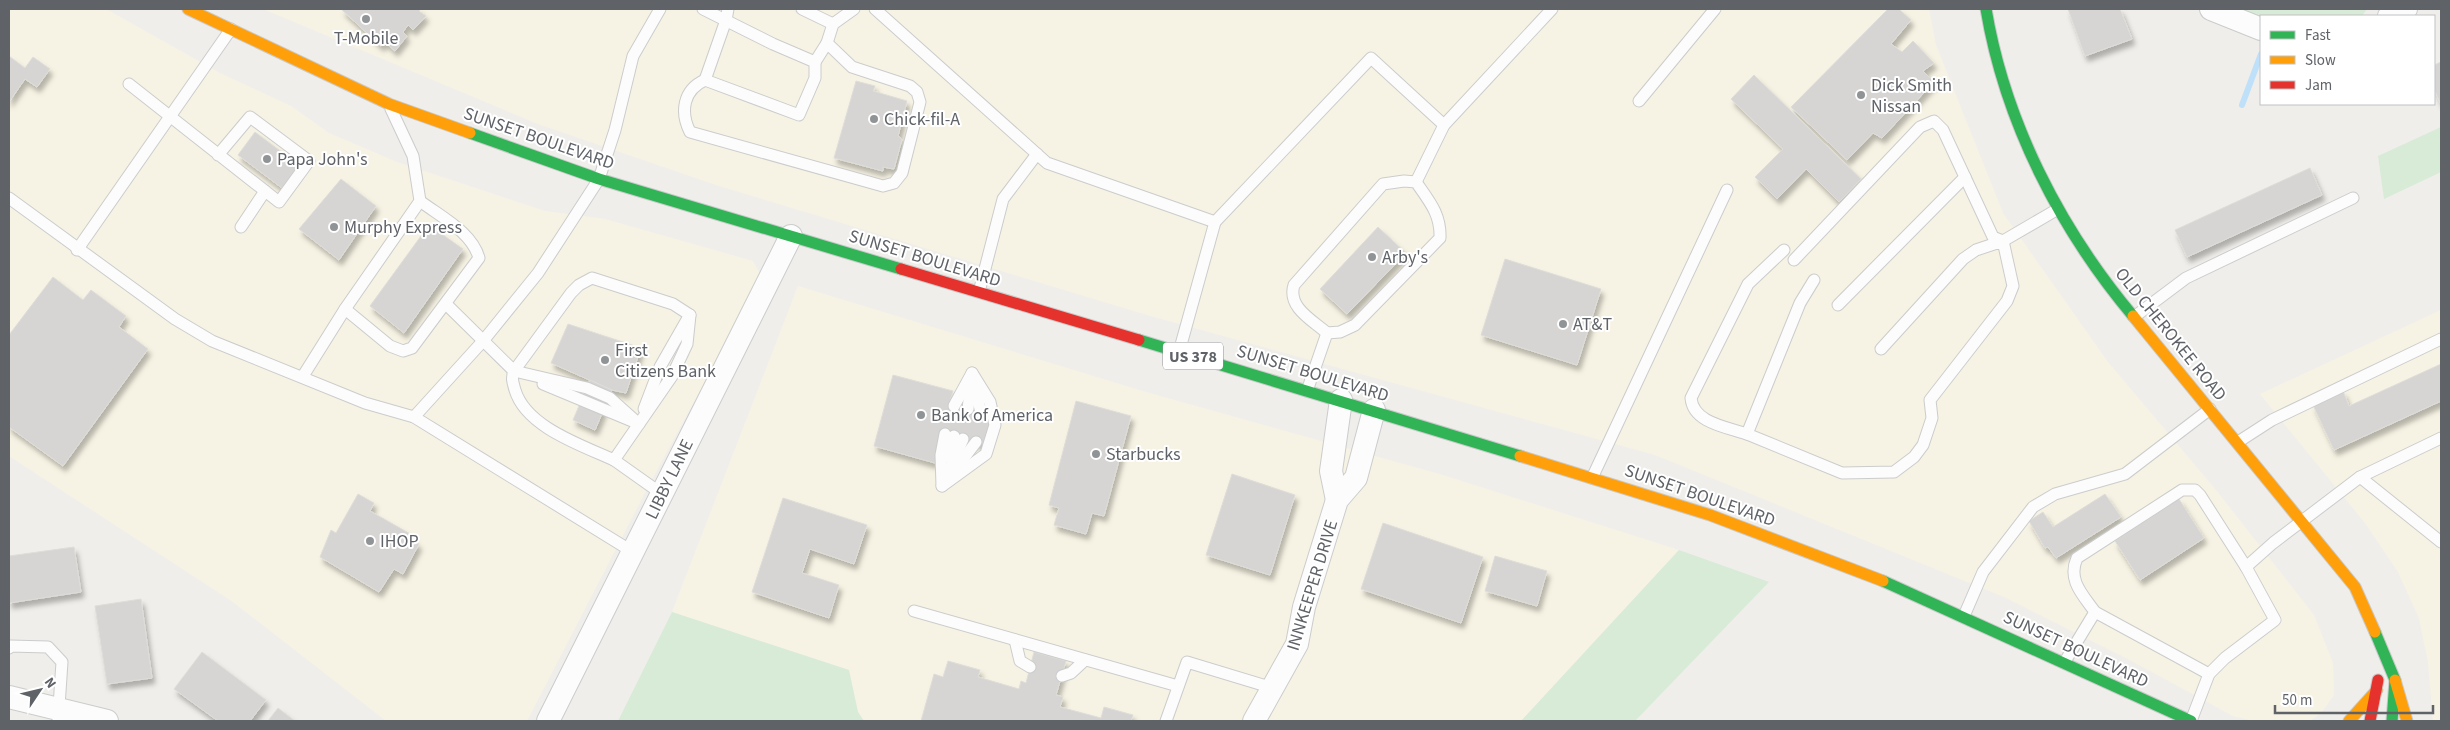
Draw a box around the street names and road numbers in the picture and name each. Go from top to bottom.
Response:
street label: SUNSET BOULEVARD [460,101,617,176]
street label: SUNSET BOULEVARD [846,223,1004,293]
street label: OLD CHEROKEE ROAD [2109,262,2232,406]
street label: SUNSET BOULEVARD [1234,338,1392,408]
road number: US 378 [1163,342,1223,370]
street label: LIBBY LANE [639,435,700,523]
street label: SUNSET BOULEVARD [1621,458,1778,533]
street label: INNKEEPER DRIVE [1281,517,1344,654]
street label: SUNSET BOULEVARD [1999,605,2153,694]

